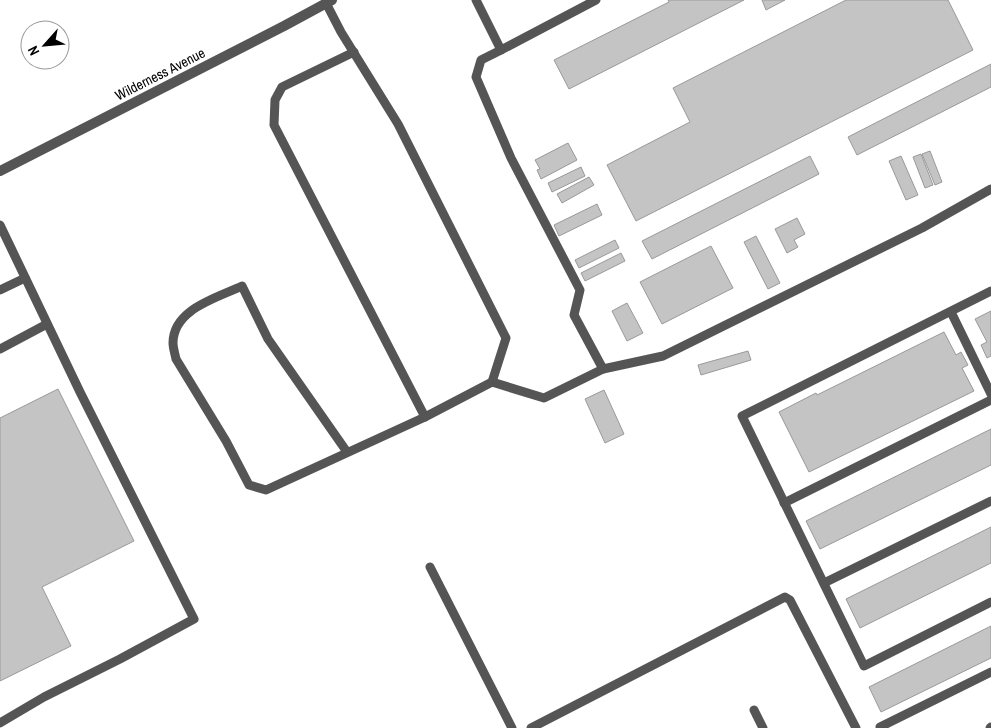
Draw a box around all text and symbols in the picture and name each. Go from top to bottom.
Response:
north arrow [20,20,70,70]
text: N [24,43,43,59]
street label: Wilderness Avenue [112,44,208,104]

